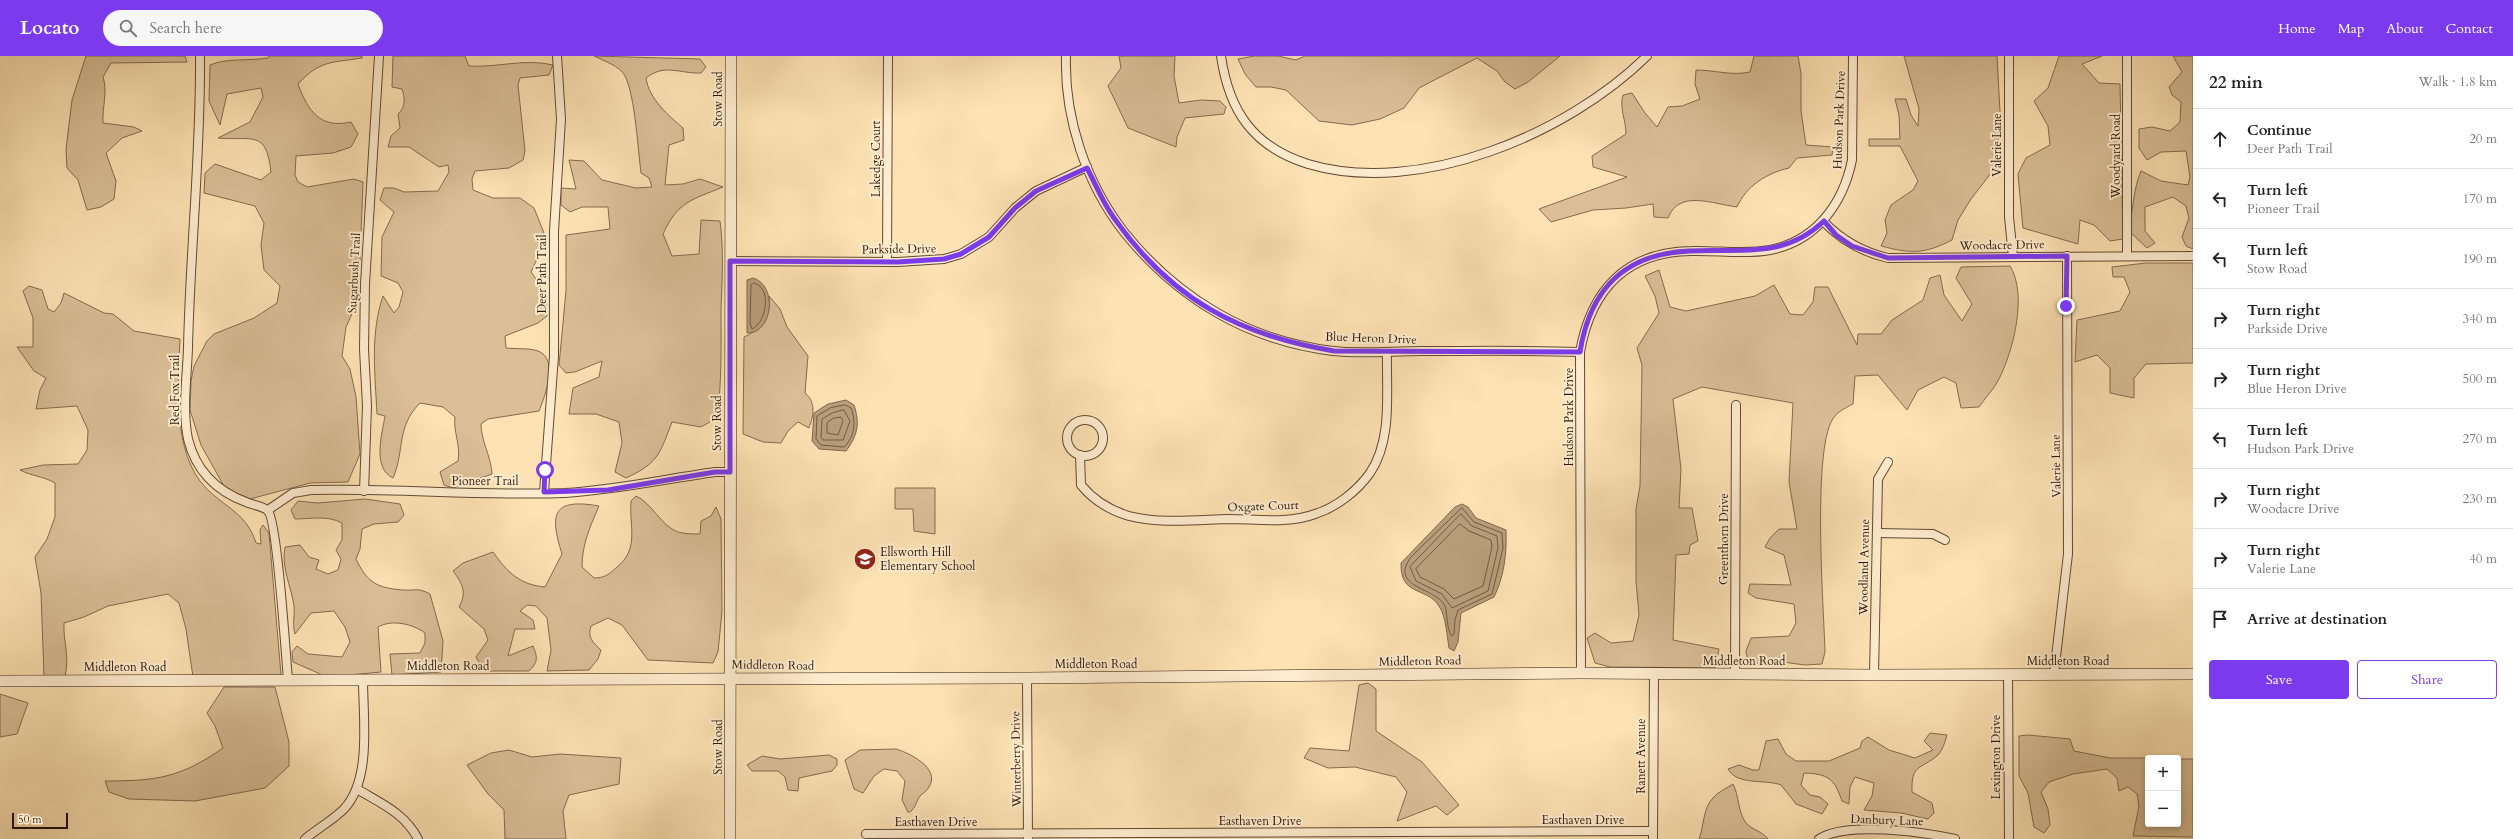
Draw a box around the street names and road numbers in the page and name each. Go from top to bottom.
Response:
street label: Hudson Park Drive [1829,70,1849,170]
street label: Stow Road [710,71,726,127]
street label: Valerie Lane [1989,113,2005,177]
street label: Woodyard Road [2108,113,2124,199]
street label: Lakedge Court [868,121,884,197]
street label: Sugarbush Trail [344,232,364,314]
street label: Deer Path Trail [534,235,550,313]
street label: Woodacre Drive [1958,236,2045,254]
street label: Parkside Drive [862,240,936,258]
street label: Blue Heron Drive [1325,328,1417,348]
street label: Red Fox Trail [167,355,183,425]
street label: Hudson Park Drive [1561,368,1577,466]
street label: Stow Road [709,395,725,451]
street label: Valerie Lane [2047,434,2065,498]
street label: Pioneer Trail [451,473,519,489]
street label: Greenthorn Drive [1716,493,1732,585]
street label: Oxgate Court [1227,497,1299,515]
street label: Woodland Avenue [1855,519,1873,616]
street label: Middleton Road [1379,652,1462,670]
street label: Middleton Road [1703,653,1786,669]
street label: Middleton Road [2027,653,2110,669]
street label: Middleton Road [732,656,815,674]
street label: Middleton Road [1055,656,1138,672]
street label: Middleton Road [407,658,490,674]
street label: Middleton Road [84,659,167,675]
street label: Winterberry Drive [1007,711,1025,808]
street label: Lexington Drive [1988,715,2004,799]
street label: Ranett Avenue [1633,718,1649,794]
street label: Stow Road [710,719,726,775]
street label: Danbury Lane [1850,811,1924,829]
street label: Easthaven Drive [1542,812,1624,828]
street label: Easthaven Drive [1219,813,1301,829]
street label: Easthaven Drive [895,814,977,830]

